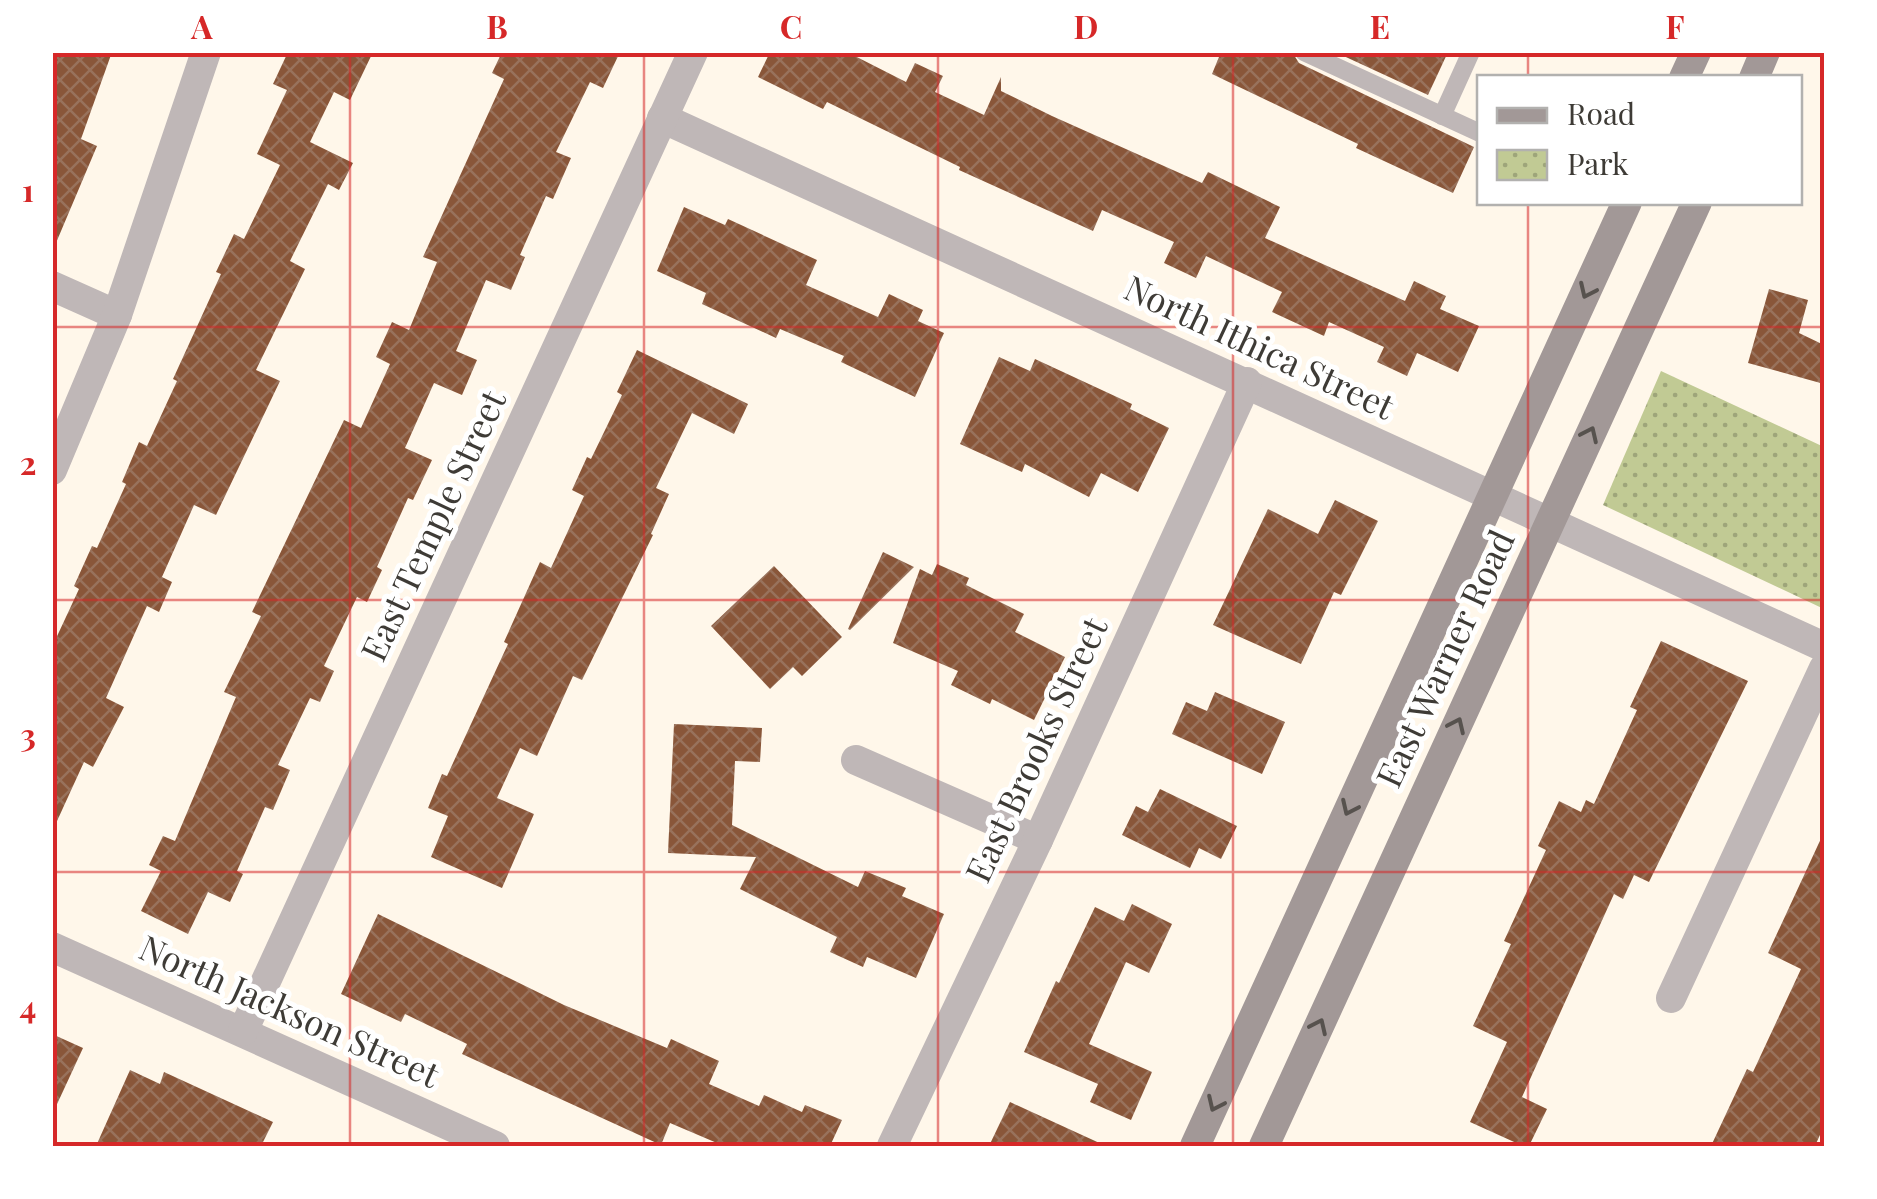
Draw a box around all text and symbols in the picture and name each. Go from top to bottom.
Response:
text: A [190,4,213,47]
text: B [486,4,508,47]
text: C [780,4,802,47]
text: D [1074,4,1098,47]
text: E [1370,4,1390,47]
text: F [1666,4,1685,47]
legend [1477,75,1802,205]
text: Road [1567,93,1635,133]
text: Park [1567,143,1629,183]
text: 1 [22,167,34,210]
street label: North Ithica Street [1118,263,1403,429]
one-way arrow [1579,281,1599,299]
street label: East Temple Street [348,381,515,668]
one-way arrow [1577,426,1597,444]
text: 2 [20,440,36,483]
street label: East Warner Road [1364,522,1524,794]
street label: East Brooks Street [953,608,1117,889]
text: 3 [20,712,36,755]
one-way arrow [1445,717,1465,735]
one-way arrow [1342,798,1362,816]
street label: North Jackson Street [133,923,448,1097]
text: 4 [20,984,36,1027]
one-way arrow [1307,1018,1327,1036]
one-way arrow [1207,1094,1227,1112]

